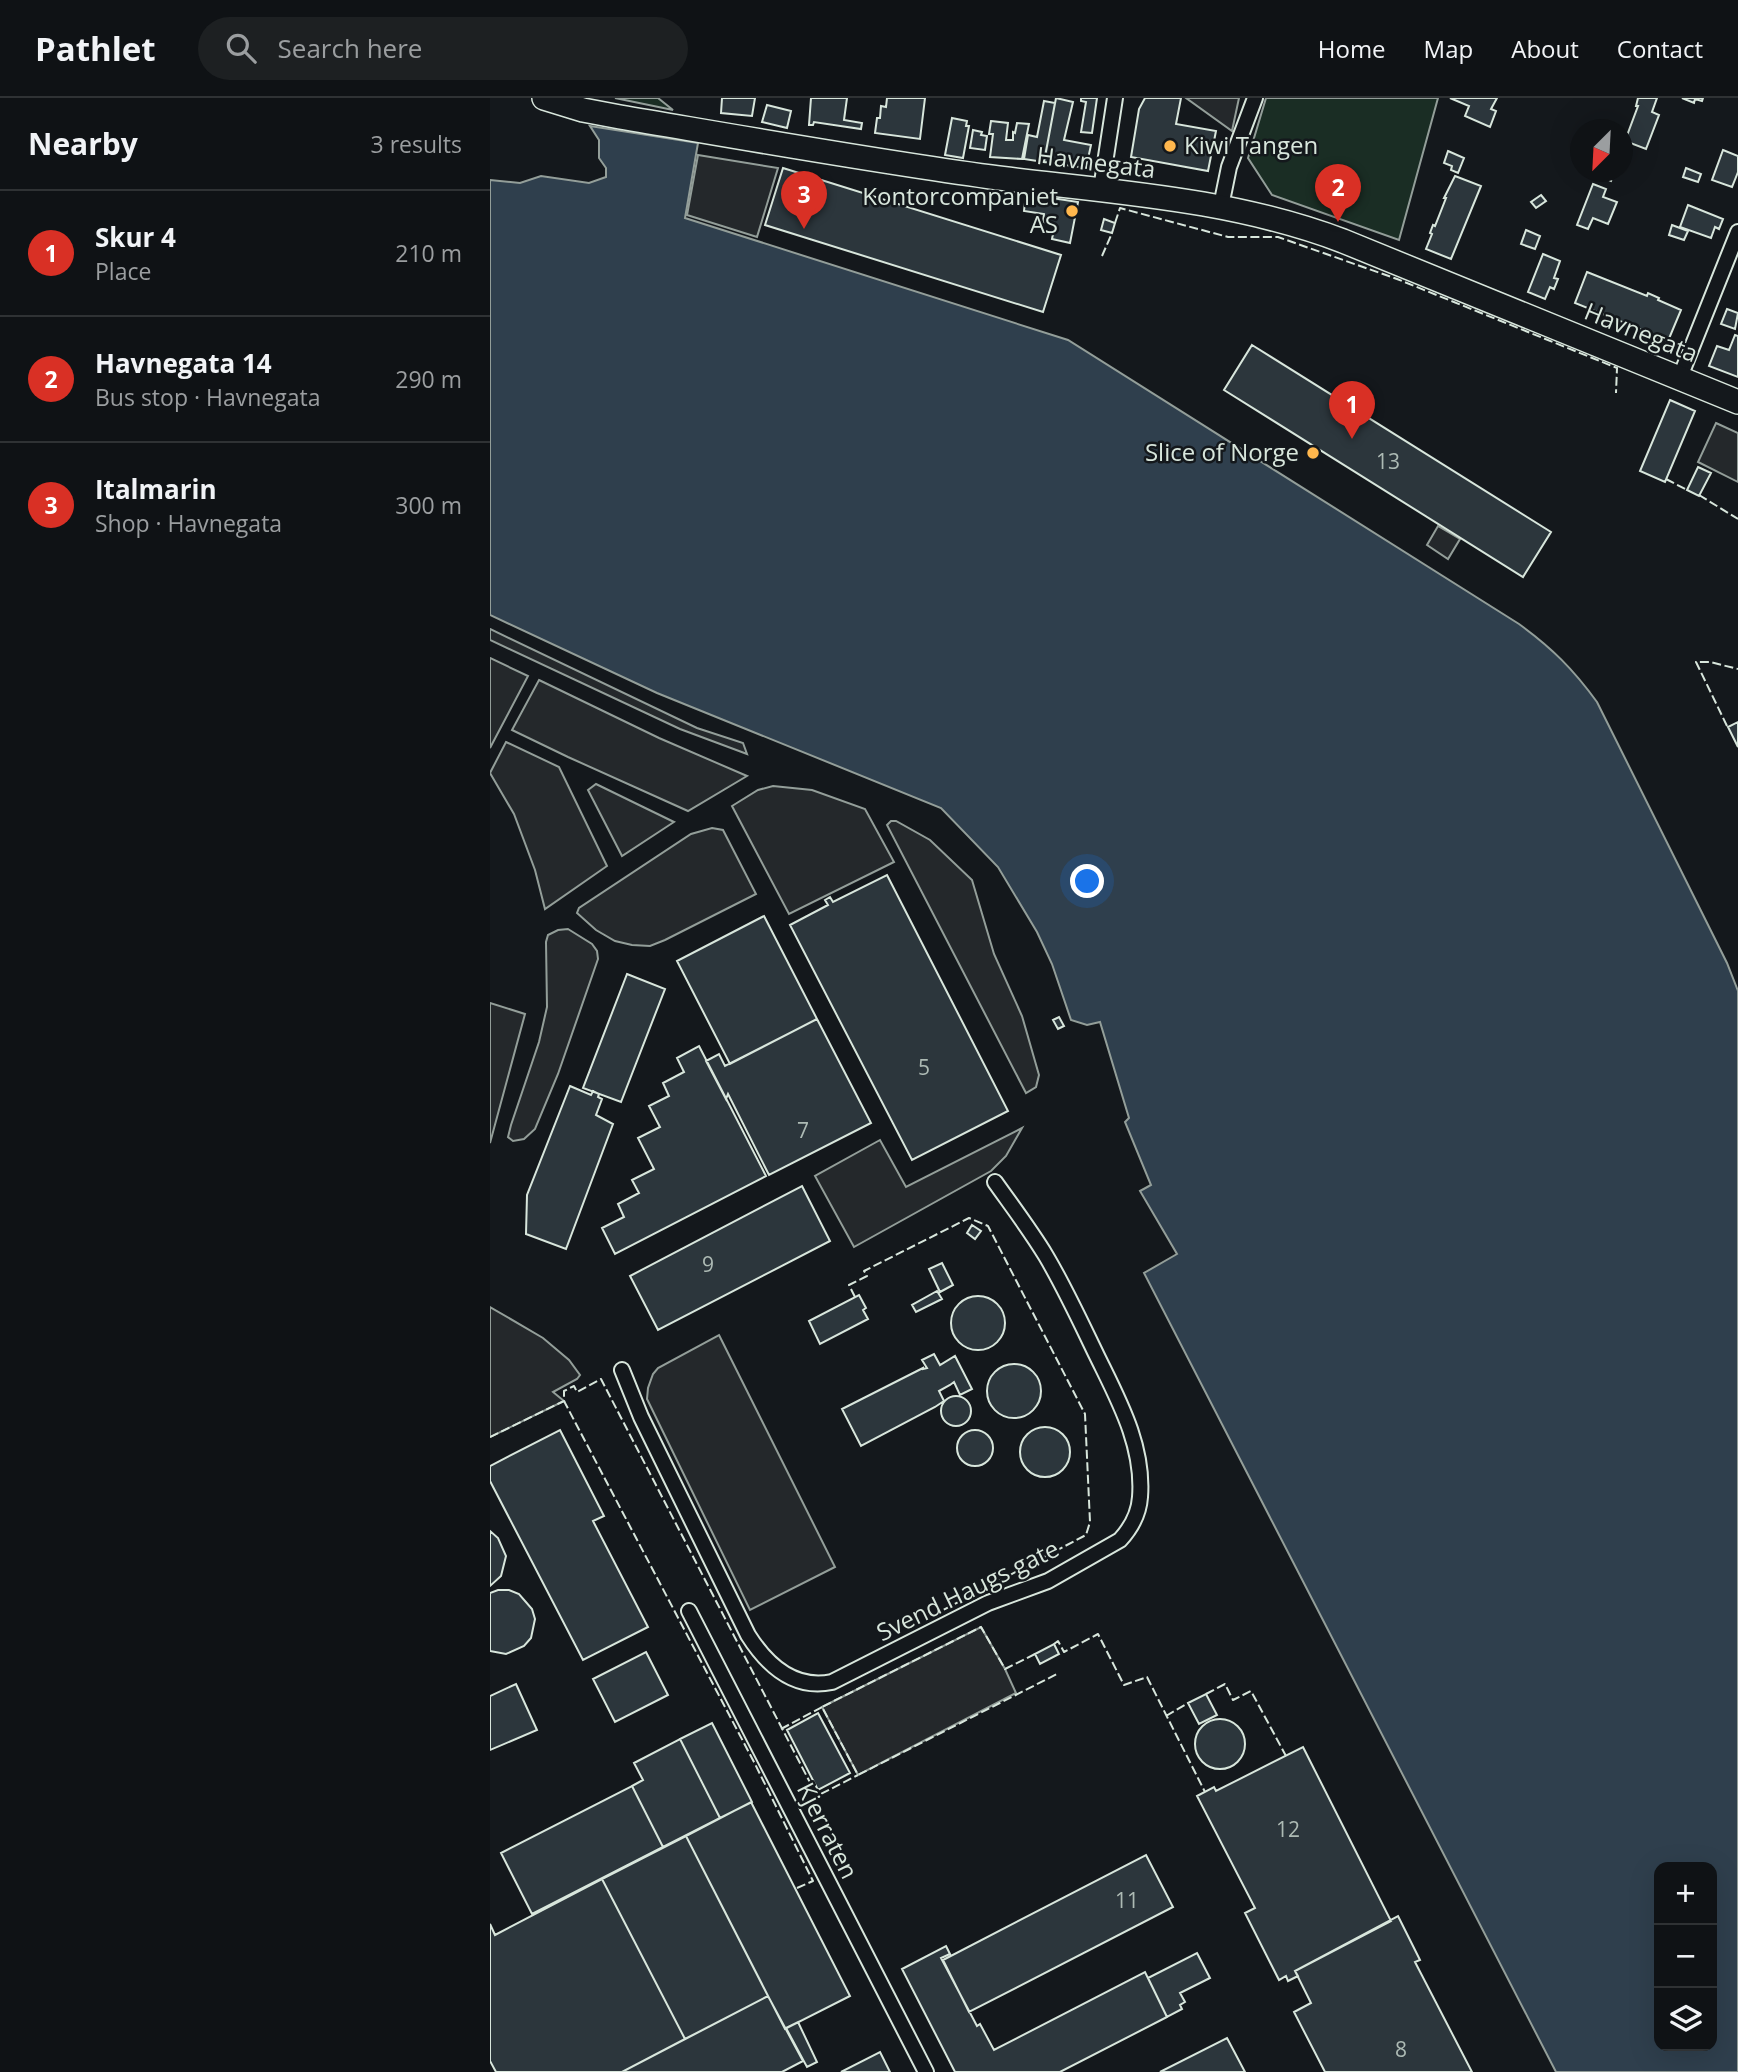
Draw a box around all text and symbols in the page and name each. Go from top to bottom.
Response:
search box [198,17,688,80]
text: Pathlet [35,26,156,71]
icon: search [222,29,260,67]
text: Search here [278,30,422,66]
text: Home [1318,32,1386,65]
text: Map [1424,32,1473,65]
text: About [1511,32,1579,65]
text: Contact [1617,32,1703,65]
north arrow [1570,119,1633,182]
text: Nearby [28,123,138,164]
text: 3 results [371,128,462,160]
place label: Kiwi Tangen [1184,128,1318,161]
street label: Havnegata [1035,138,1157,185]
marker: Kiwi Tangen [1162,138,1178,154]
pin: 2 [1315,164,1361,222]
pin: 3 [781,171,827,229]
place label: Kontorcompaniet AS [862,179,1058,240]
marker: Kontorcompaniet AS [1064,203,1080,219]
text: Skur 4 [95,219,176,255]
text: 1 [44,237,58,269]
text: 210 m [395,237,462,269]
text: Place [95,255,151,287]
street label: Havnegata [1580,294,1703,369]
text: Havnegata 14 [95,345,272,381]
text: 2 [44,363,58,395]
text: 290 m [395,363,462,395]
text: Bus stop · Havnegata [95,381,320,413]
pin: 1 [1329,381,1375,439]
place label: Slice of Norge [1145,435,1299,468]
marker: Slice of Norge [1305,445,1321,461]
house number: 13 [1376,447,1400,475]
text: Italmarin [95,471,217,507]
text: 3 [44,489,58,521]
text: 300 m [395,489,462,521]
text: Shop · Havnegata [95,507,282,539]
your location [1070,864,1104,898]
house number: 5 [918,1053,930,1081]
house number: 7 [797,1116,809,1144]
house number: 9 [702,1250,714,1278]
street label: Svend Haugs gate [871,1531,1064,1648]
street label: Kjerraten [790,1777,867,1884]
house number: 12 [1276,1815,1300,1843]
map controls [1654,1862,1717,2051]
button: + [1654,1862,1717,1925]
house number: 11 [1115,1886,1139,1914]
button: − [1654,1925,1717,1988]
button: layers [1654,1988,1717,2051]
house number: 8 [1395,2035,1407,2063]

